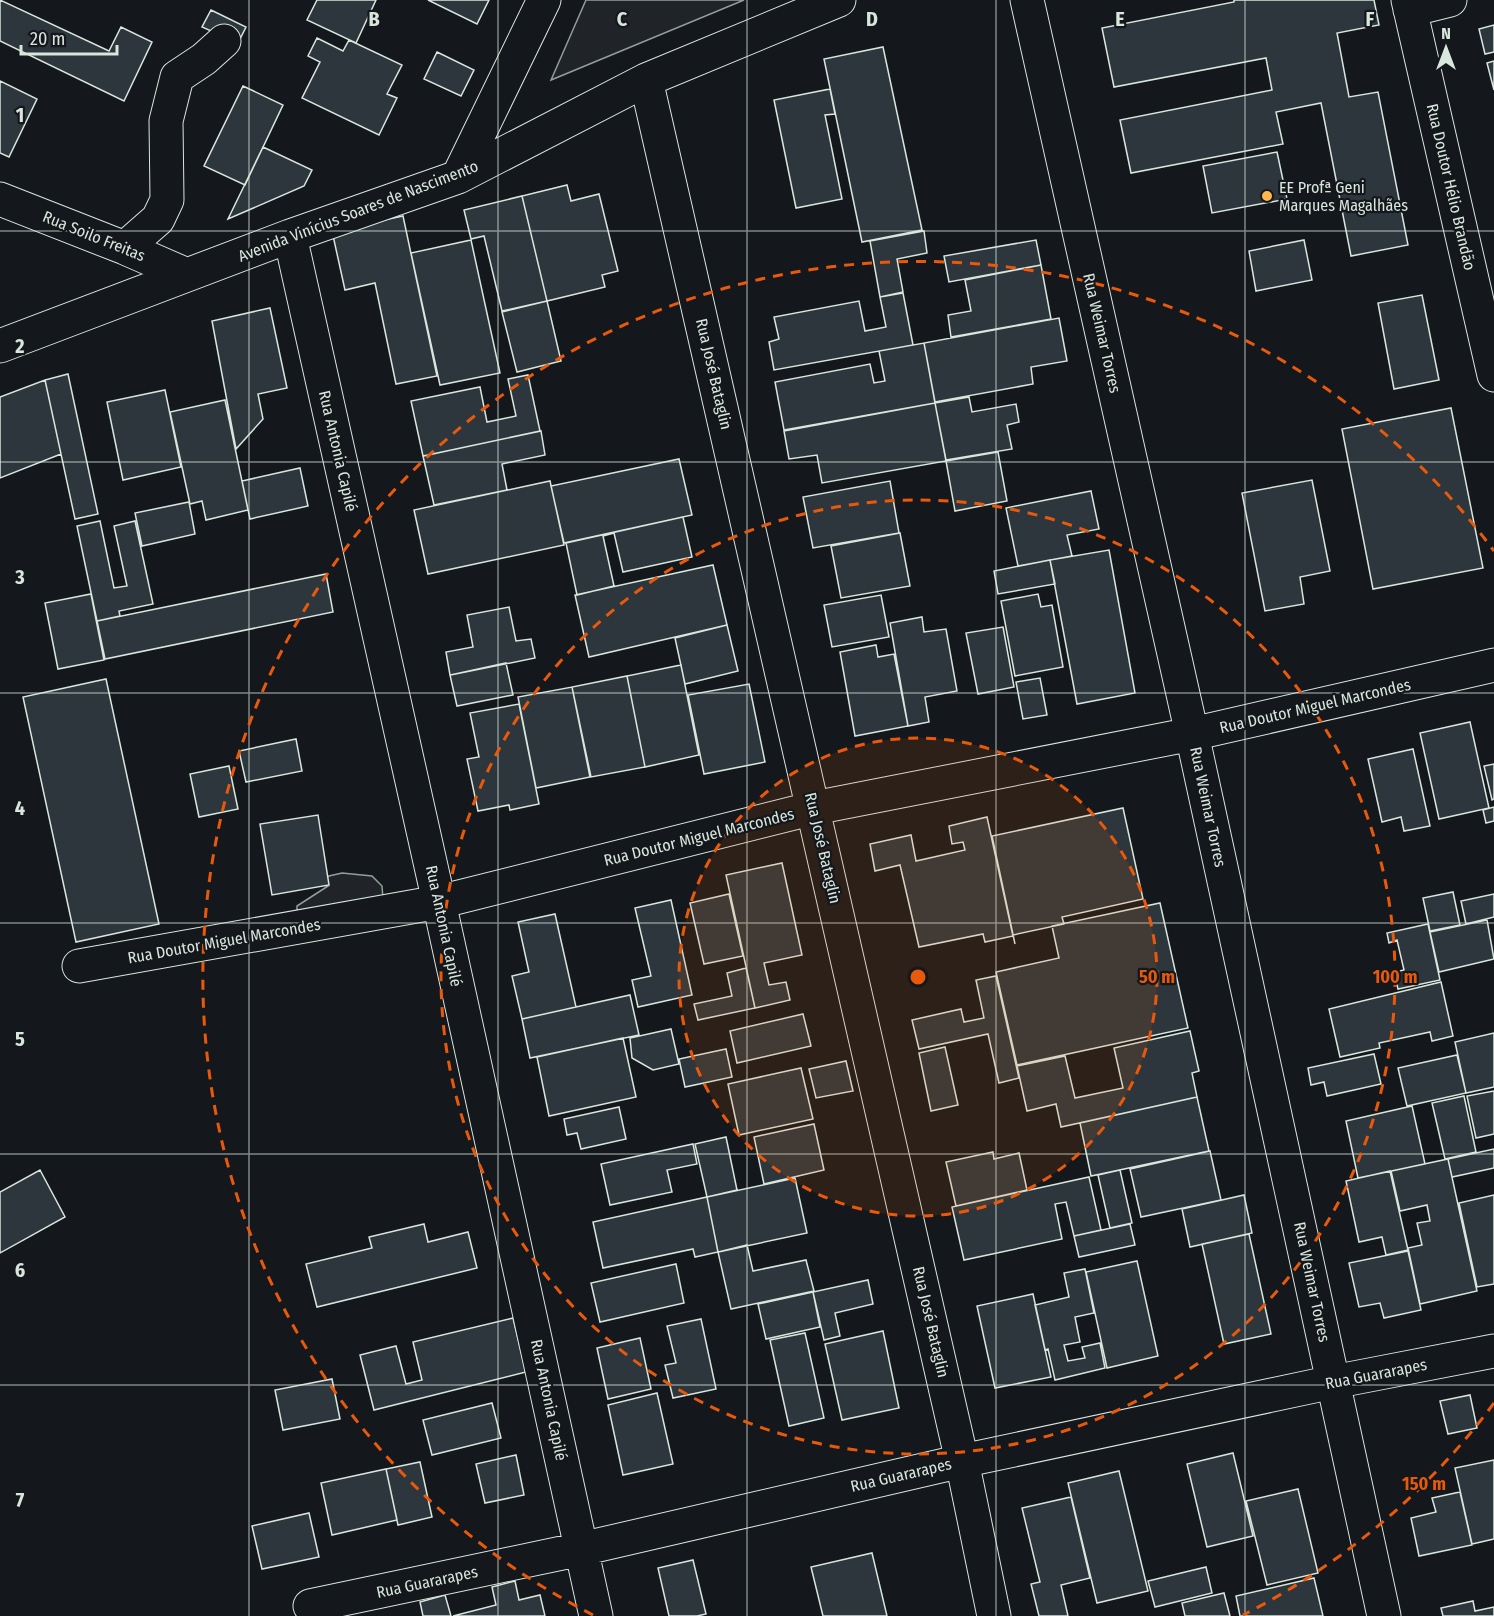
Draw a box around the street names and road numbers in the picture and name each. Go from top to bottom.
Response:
street label: Rua Doutor Hélio Brandão [1423,102,1479,272]
street label: Avenida Vinícius Soares de Nascimento [235,156,481,266]
street label: Rua Soilo Freitas [40,207,148,265]
street label: Rua Weimar Torres [1079,271,1125,395]
street label: Rua José Bataglin [692,317,736,431]
street label: Rua Antonia Capilé [315,389,361,513]
street label: Rua Doutor Miguel Marcondes [1218,675,1413,737]
street label: Rua Weimar Torres [1186,745,1230,869]
street label: Rua José Bataglin [801,791,845,905]
street label: Rua Doutor Miguel Marcondes [602,804,796,870]
street label: Rua Antonia Capilé [422,864,466,988]
street label: Rua Doutor Miguel Marcondes [126,915,322,967]
street label: Rua Weimar Torres [1290,1220,1334,1344]
street label: Rua José Bataglin [909,1265,953,1379]
street label: Rua Antonia Capilé [527,1338,571,1462]
street label: Rua Guararapes [1324,1355,1429,1393]
street label: Rua Guararapes [849,1454,954,1496]
street label: Rua Guararapes [375,1562,480,1602]

